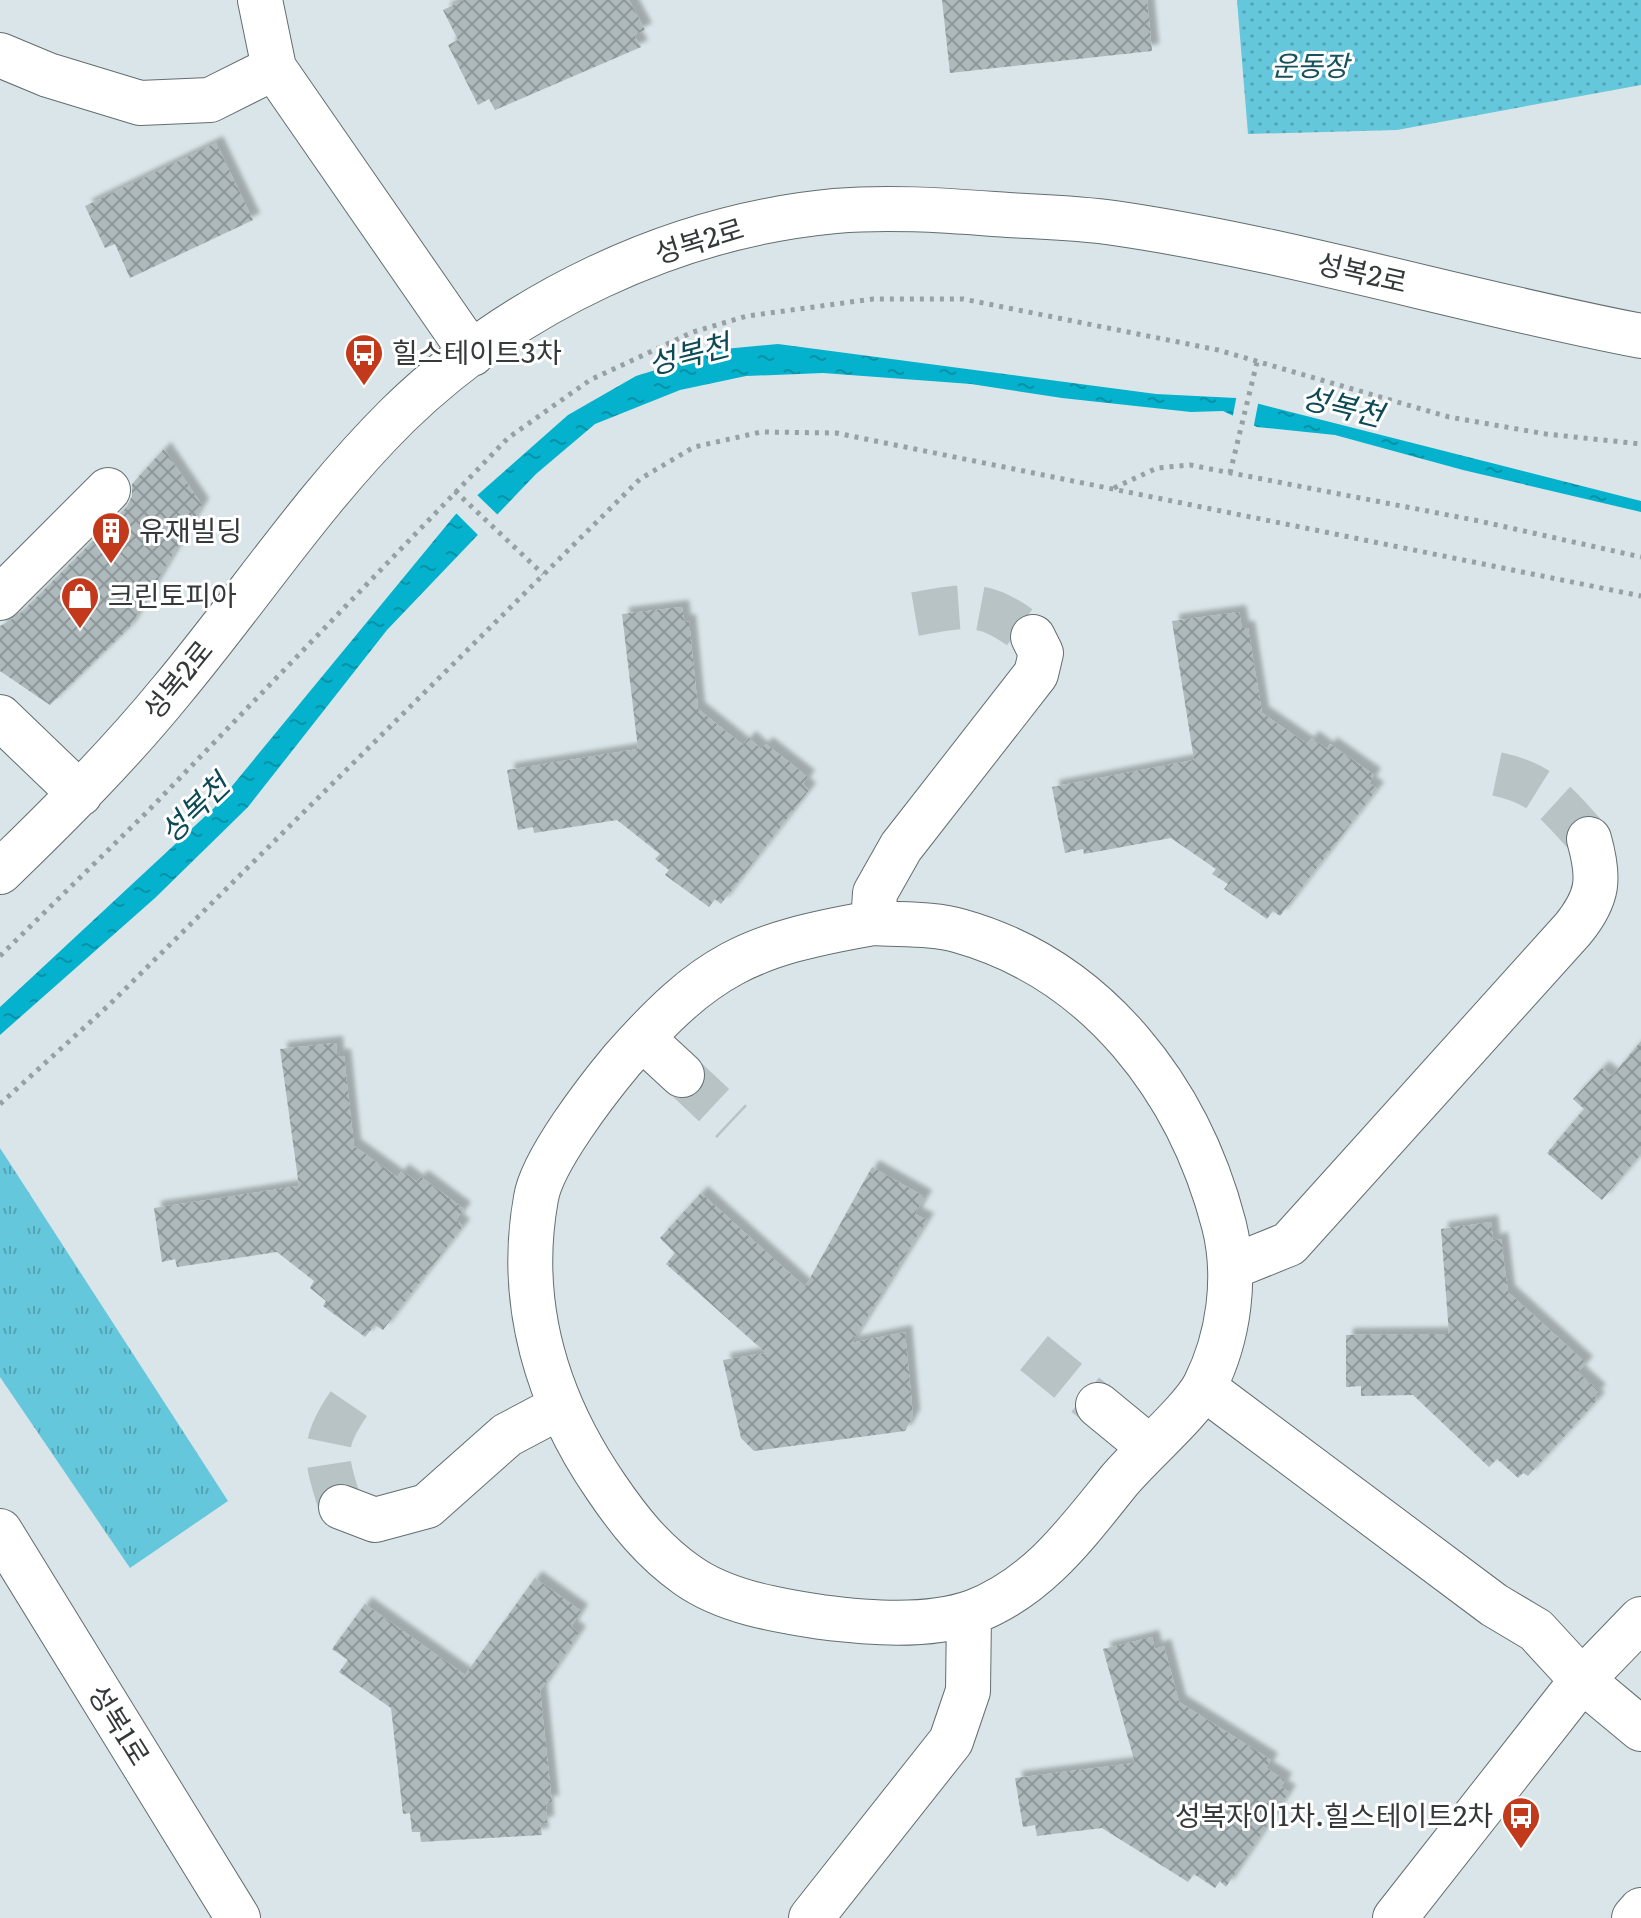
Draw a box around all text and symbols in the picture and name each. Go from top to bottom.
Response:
park label: 운동장 [1271,43,1352,85]
street label: 성복2로 [649,206,748,273]
street label: 성복2로 [1313,240,1412,302]
water label: 성복천 [643,320,737,383]
place label: 힐스테이트3차 [392,330,562,372]
bus stop icon: 힐스테이트3차 [343,332,385,387]
water label: 성복천 [1297,373,1392,436]
place label: 유재빌딩 [139,508,242,550]
building icon: 유재빌딩 [90,510,132,565]
place label: 크린토피아 [108,573,237,615]
shop icon: 크린토피아 [59,575,101,630]
street label: 성복2로 [131,630,222,728]
water label: 성복천 [148,760,240,851]
street label: 성복1로 [79,1675,162,1773]
place label: 성복자이1차.힐스테이트2차 [1175,1793,1493,1835]
bus stop icon: 성복자이1차.힐스테이트2차 [1500,1795,1542,1850]

